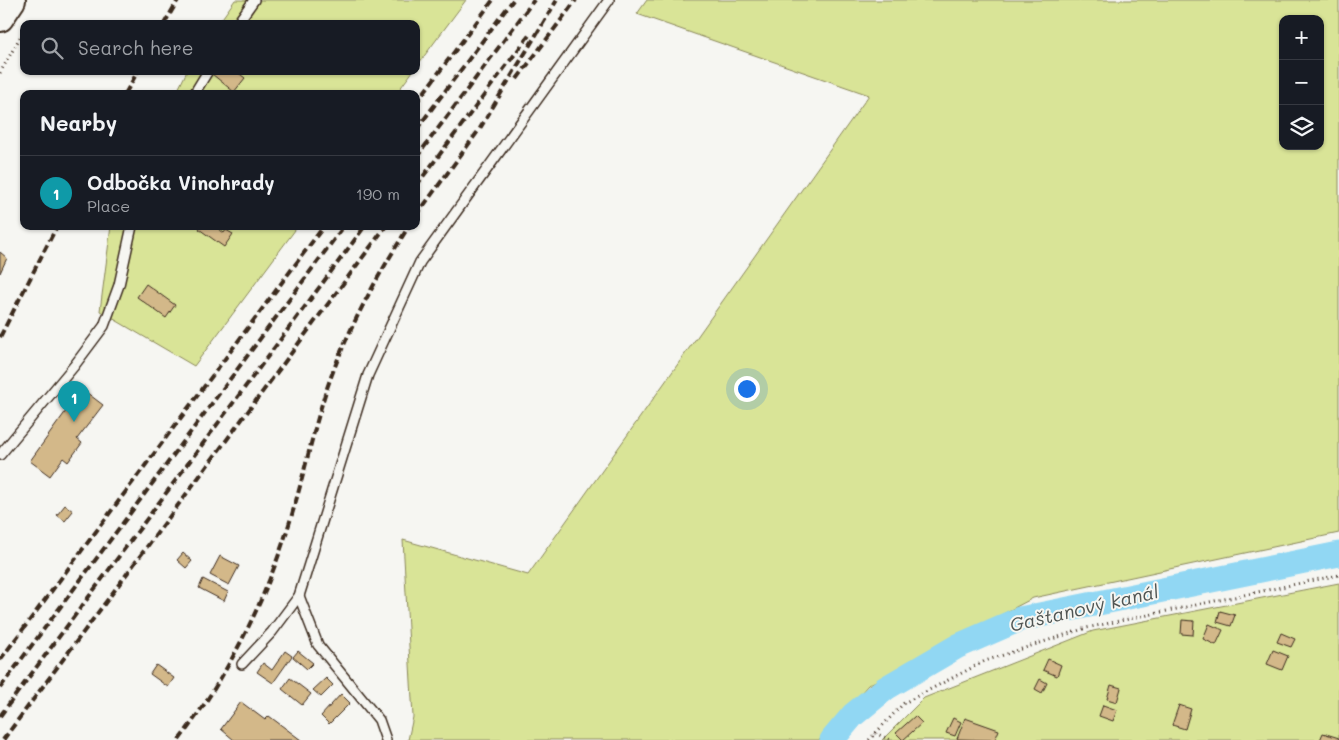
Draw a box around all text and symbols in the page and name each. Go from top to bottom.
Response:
map controls [1279,15,1324,150]
button: + [1279,15,1324,60]
search box [20,20,420,75]
icon: search [38,34,66,62]
text: Search here [78,35,194,60]
button: − [1279,60,1324,105]
button: layers [1279,105,1324,150]
text: Nearby [40,109,117,136]
text: Odbočka Vinohrady [87,170,275,195]
text: 1 [52,183,60,204]
text: 190 m [356,183,400,204]
text: Place [87,195,130,216]
your location [734,376,760,402]
pin: 1 [58,381,90,422]
water label: Gaštanový kanál [1007,578,1161,637]

